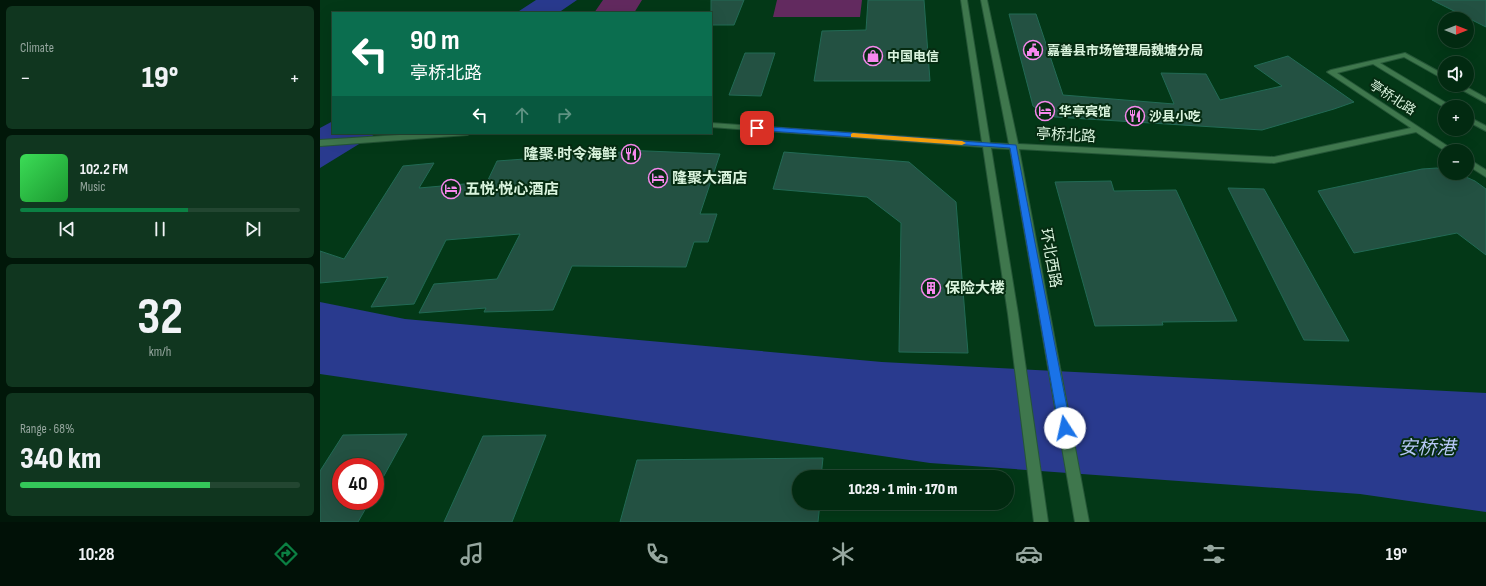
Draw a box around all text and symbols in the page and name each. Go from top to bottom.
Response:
north arrow [1438,12,1474,48]
map controls [1438,12,1474,180]
text: 90 m [410,24,460,57]
icon: left [344,28,396,80]
public building icon: 嘉善县市场管理局魏塘分局 [1022,39,1044,61]
text: Climate [20,40,54,56]
place label: 嘉善县市场管理局魏塘分局 [1047,43,1203,59]
shop icon: 中国电信 [862,45,884,67]
place label: 中国电信 [887,49,939,65]
button: sound [1438,56,1474,92]
text: 19° [142,60,178,96]
text: 亭桥北路 [410,63,482,84]
text: − [20,65,31,92]
text: + [289,65,300,92]
street label: 亭桥北路 [1366,77,1419,119]
hotel icon: 华亭宾馆 [1034,100,1056,122]
button: + [1438,100,1474,136]
icon: left [469,104,491,126]
icon: ahead [511,104,533,126]
icon: right [553,104,575,126]
place label: 华亭宾馆 [1059,104,1111,120]
restaurant icon: 沙县小吃 [1124,105,1146,127]
place label: 沙县小吃 [1149,109,1201,125]
pin [740,111,774,145]
icon: arrive [746,117,768,139]
street label: 亭桥北路 [1036,124,1096,147]
restaurant icon: 隆聚·时令海鲜 [620,143,642,165]
button: − [1438,144,1474,180]
place label: 隆聚·时令海鲜 [523,145,617,164]
text: 102.2 FM [80,160,128,179]
hotel icon: 隆聚大酒店 [647,167,669,189]
place label: 隆聚大酒店 [672,169,747,188]
hotel icon: 五悦·悦心酒店 [440,178,462,200]
text: Music [80,179,105,195]
place label: 五悦·悦心酒店 [465,180,559,199]
icon: previous [56,218,78,240]
icon: pause [149,218,171,240]
icon: next [242,218,264,240]
street label: 环北西路 [1036,227,1065,289]
building icon: 保险大楼 [920,277,942,299]
place label: 保险大楼 [945,279,1005,298]
text: 32 [137,286,183,349]
text: km/h [149,344,171,360]
position arrow [1044,407,1086,449]
text: Range · 68% [20,421,74,437]
water label: 安桥港 [1398,437,1458,460]
text: 340 km [20,441,101,477]
speed limit sign: 40 [332,458,384,510]
text: 10:29 · 1 min · 170 m [849,480,957,499]
icon: directions [272,540,300,568]
icon: music [458,540,486,568]
icon: phone [643,540,671,568]
icon: climate [829,540,857,568]
icon: car [1015,540,1043,568]
icon: filters [1200,540,1228,568]
text: 10:28 [79,544,115,565]
text: 19° [1386,544,1407,565]

